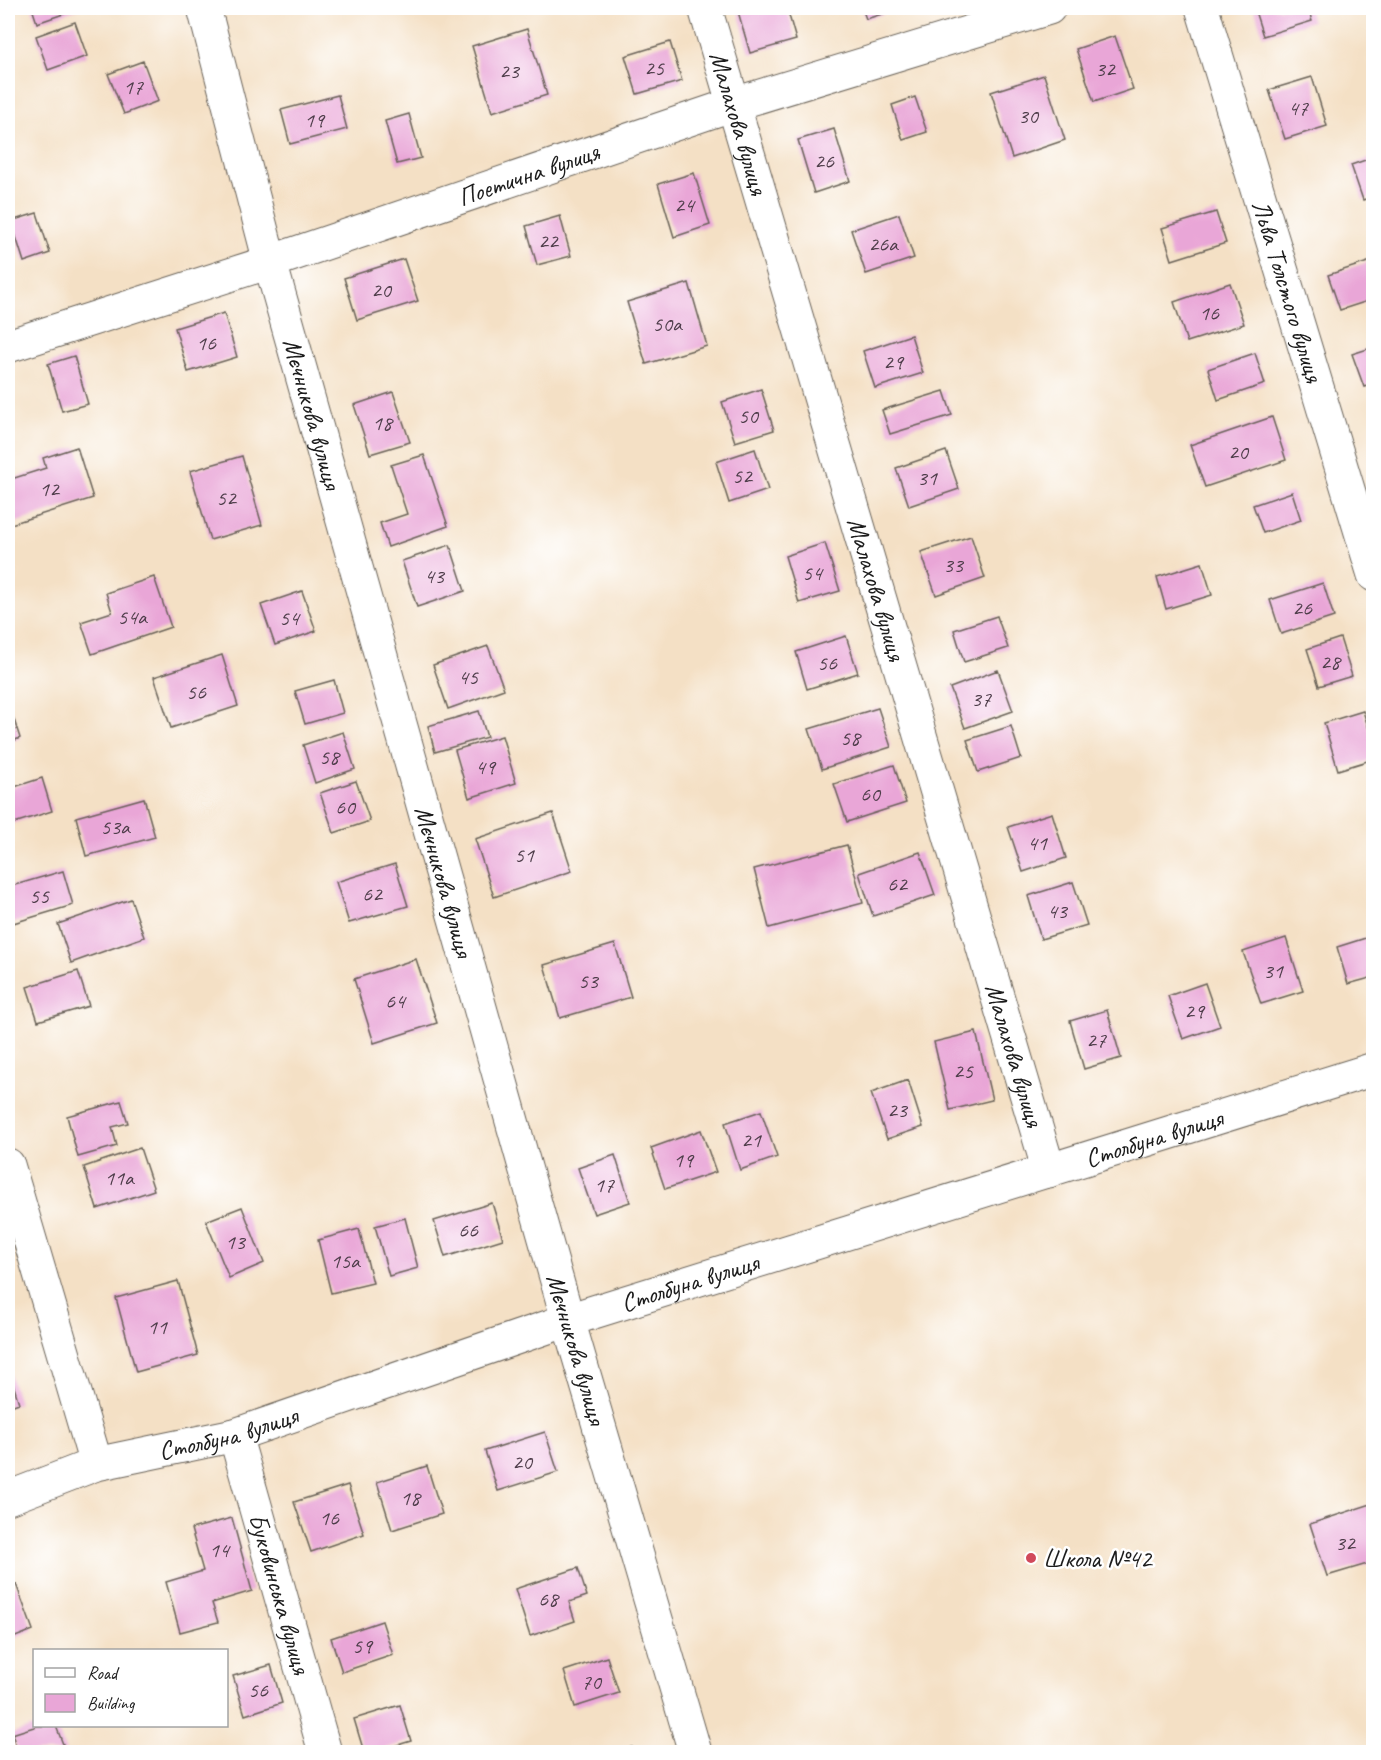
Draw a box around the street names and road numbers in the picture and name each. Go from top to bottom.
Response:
street label: Малахова вулиця [702,47,776,200]
street label: Поетична вулиця [453,134,605,213]
street label: Льва Толстого вулиця [1245,196,1332,388]
street label: Мєчникова вулиця [276,334,350,495]
street label: Малахова вулиця [840,514,914,666]
street label: Мєчникова вулиця [408,802,482,963]
street label: Малахова вулиця [978,980,1052,1132]
street label: Столбуна вулиця [1081,1100,1229,1175]
street label: Столбуна вулиця [617,1245,765,1319]
street label: Мєчникова вулиця [539,1270,615,1430]
street label: Столбуна вулиця [156,1398,304,1467]
street label: Буковинська вулиця [242,1510,319,1679]

